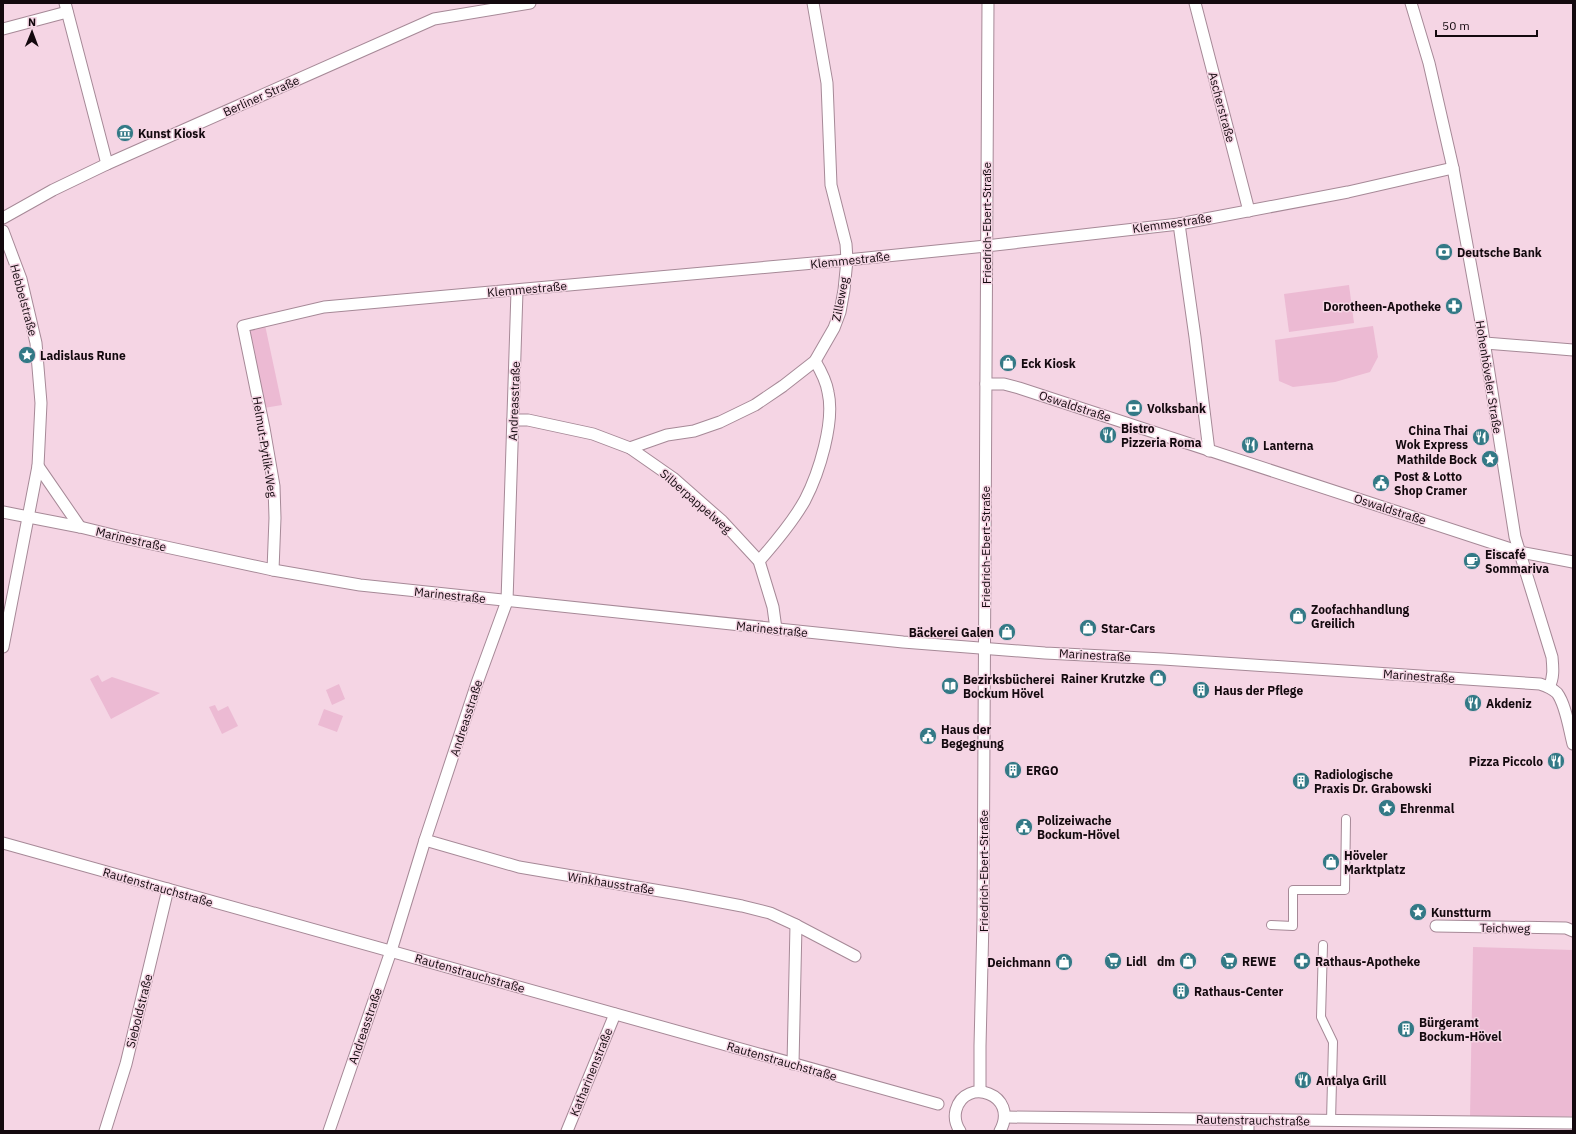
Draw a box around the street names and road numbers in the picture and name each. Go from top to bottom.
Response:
street label: Ascherstraße [1205,70,1239,144]
street label: Berliner Straße [221,72,302,120]
street label: Friedrich-Ebert-Straße [979,161,994,284]
street label: Klemmestraße [1131,210,1213,236]
street label: Klemmestraße [809,248,891,272]
street label: Hebbelstraße [7,262,41,338]
street label: Zilleweg [828,275,852,323]
street label: Klemmestraße [486,278,568,300]
street label: Hohenhöveler Straße [1473,319,1505,435]
street label: Andreasstraße [505,361,523,441]
street label: Oswaldstraße [1037,387,1113,425]
street label: Helmut-Pytlik-Weg [250,395,280,499]
street label: Silberpappelweg [657,466,736,537]
street label: Friedrich-Ebert-Straße [978,485,993,608]
street label: Oswaldstraße [1352,490,1428,528]
street label: Marinestraße [94,524,168,554]
street label: Marinestraße [413,584,487,606]
street label: Marinestraße [735,618,809,640]
street label: Marinestraße [1059,646,1132,664]
street label: Marinestraße [1383,666,1456,686]
street label: Andreasstraße [447,677,486,758]
street label: Friedrich-Ebert-Straße [976,809,991,932]
street label: Rautenstrauchstraße [101,864,215,910]
street label: Winkhausstraße [567,869,656,897]
street label: Teichweg [1480,920,1531,936]
street label: Rautenstrauchstraße [413,950,527,996]
street label: Sieboldstraße [123,972,156,1049]
street label: Andreasstraße [345,986,385,1066]
street label: Katharinenstraße [566,1025,616,1118]
street label: Rautenstrauchstraße [725,1038,839,1084]
street label: Rautenstrauchstraße [1196,1112,1310,1128]

